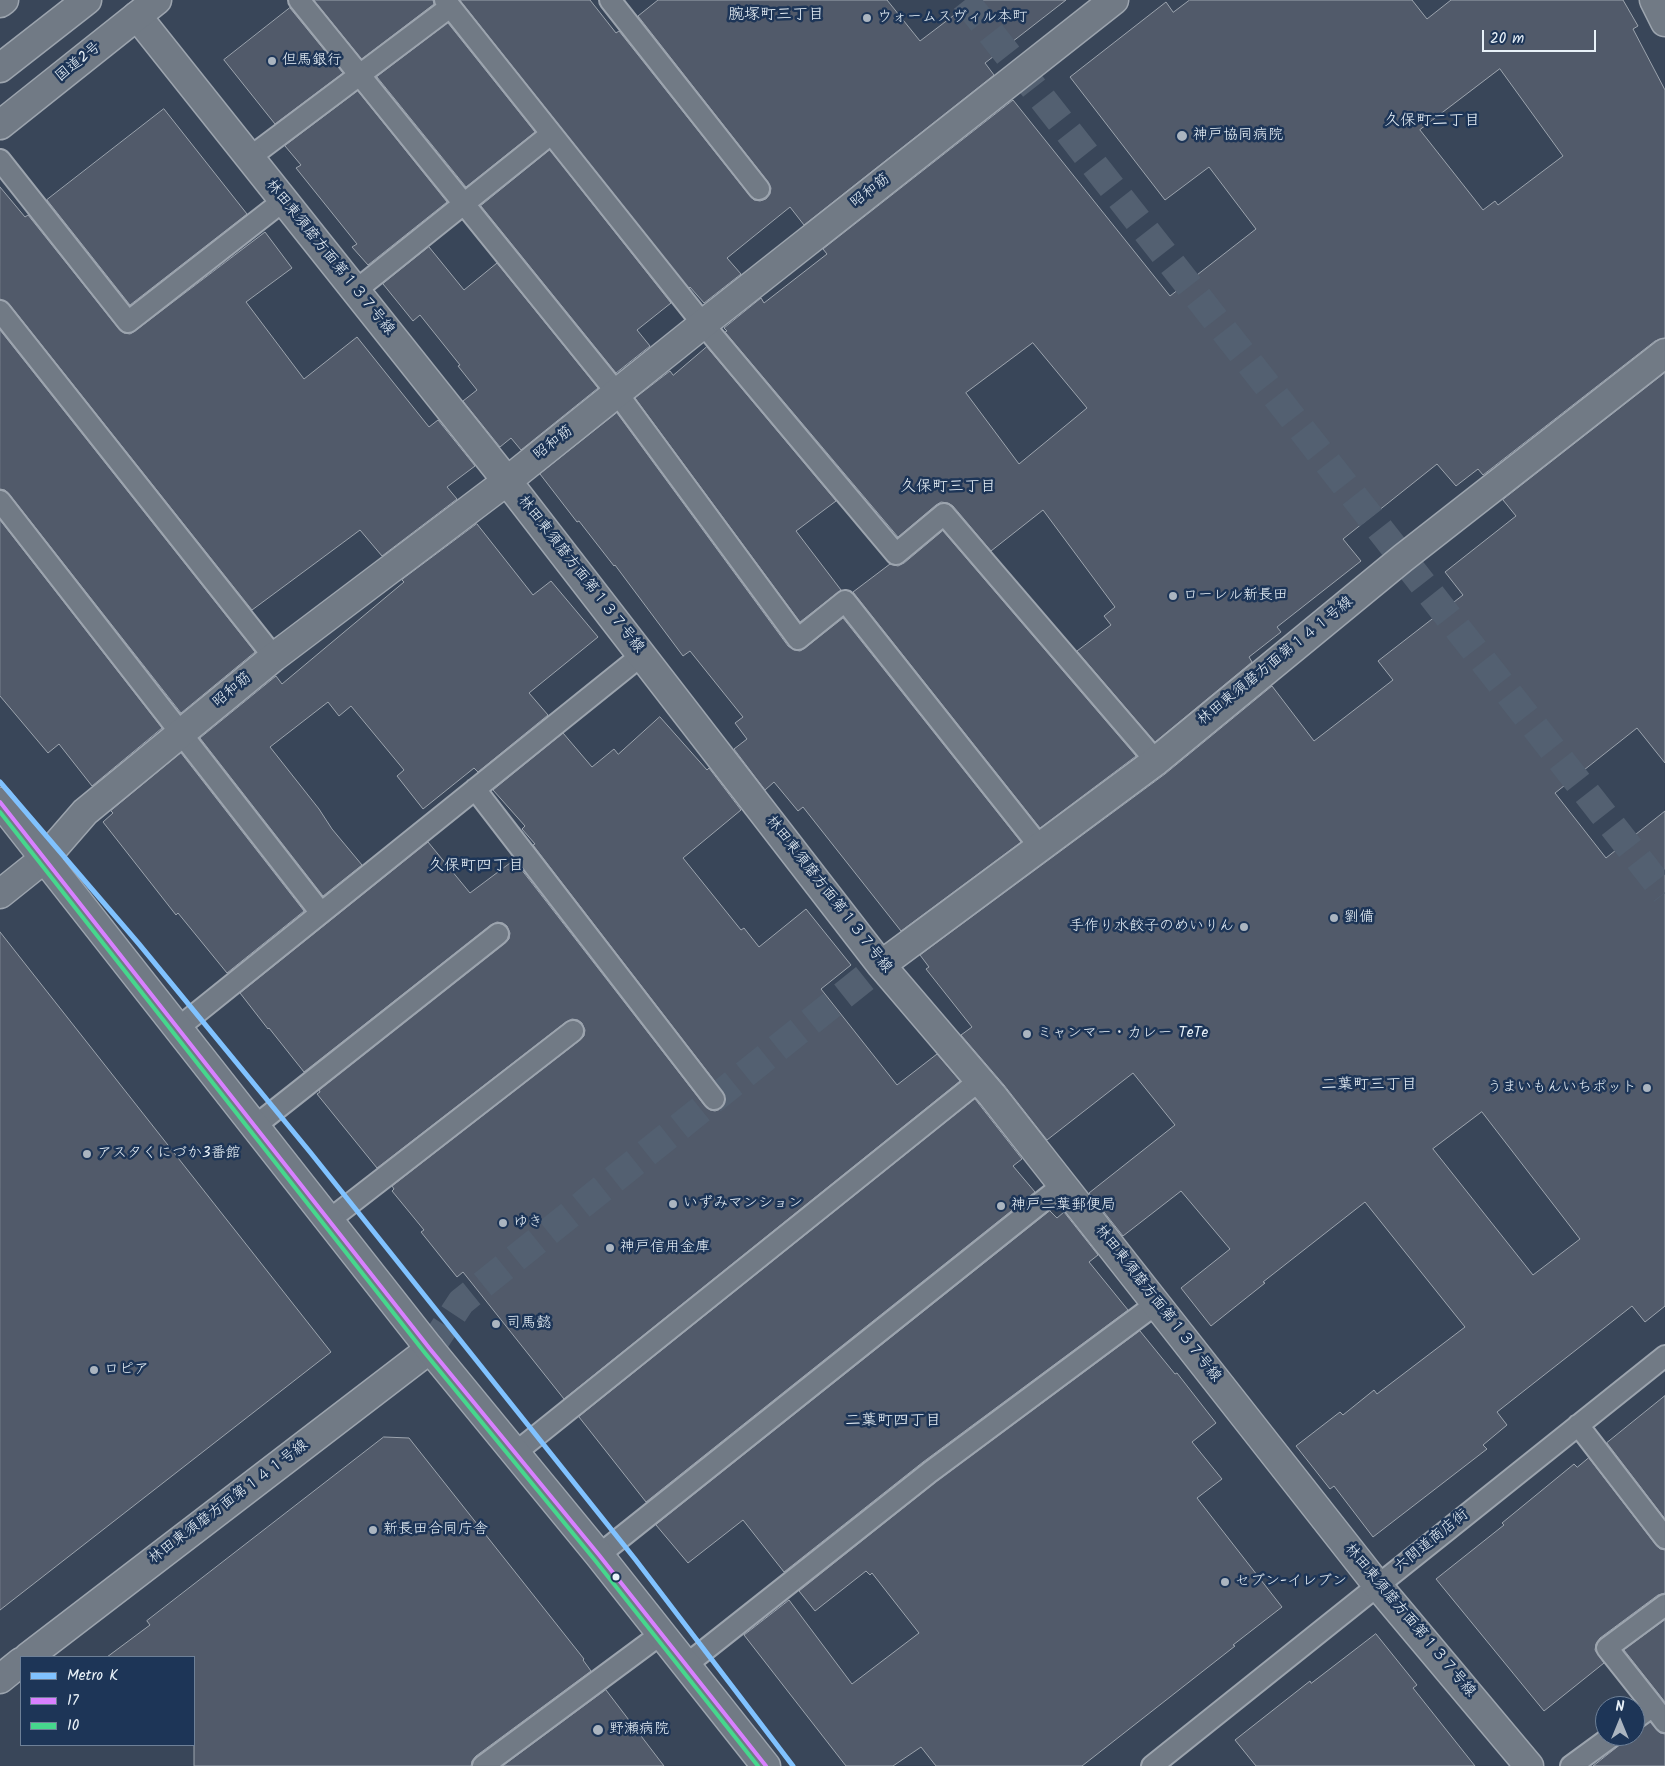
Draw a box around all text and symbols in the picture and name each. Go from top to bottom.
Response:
district label: 腕塚町三丁目 [728,6,824,26]
place label: ウォームスヴィル本町 [877,9,1027,27]
marker: ウォームスヴィル本町 [861,12,873,24]
scale bar [1485,20,1599,52]
text: 20 m [1490,27,1524,51]
street label: 国道2号 [52,39,106,87]
place label: 但馬銀行 [282,52,342,70]
marker: 但馬銀行 [266,55,278,67]
district label: 久保町二丁目 [1384,112,1480,132]
place label: 神戸協同病院 [1193,127,1283,145]
marker: 神戸協同病院 [1175,129,1189,143]
street label: 昭和筋 [848,171,894,213]
street label: 林田東須磨方面第１３７号線 [261,177,397,339]
street label: 昭和筋 [531,423,577,465]
district label: 久保町三丁目 [900,478,996,498]
street label: 林田東須磨方面第１３７号線 [513,493,647,657]
place label: ローレル新長田 [1183,587,1288,605]
marker: ローレル新長田 [1167,590,1179,602]
street label: 林田東須磨方面第１４１号線 [1195,594,1357,730]
street label: 昭和筋 [210,670,256,712]
street label: 林田東須磨方面第１３７号線 [761,813,895,977]
district label: 久保町四丁目 [428,857,524,877]
place label: 劉備 [1344,909,1374,927]
marker: 劉備 [1328,912,1340,924]
place label: 手作り水餃子のめいりん [1069,918,1234,936]
marker: 手作り水餃子のめいりん [1238,921,1250,933]
place label: ミャンマー・カレー TeTe [1037,1025,1208,1043]
marker: ミャンマー・カレー TeTe [1021,1028,1033,1040]
district label: 二葉町三丁目 [1321,1076,1417,1096]
place label: うまいもんいちポット [1487,1079,1637,1097]
marker: うまいもんいちポット [1641,1082,1653,1094]
place label: アスタくにづか3番館 [97,1145,241,1163]
marker: アスタくにづか3番館 [81,1148,93,1160]
place label: いずみマンション [683,1195,803,1213]
place label: 神戸二葉郵便局 [1011,1197,1116,1215]
marker: いずみマンション [667,1198,679,1210]
marker: 神戸二葉郵便局 [995,1200,1007,1212]
place label: ゆき [513,1214,543,1232]
marker: ゆき [497,1217,509,1229]
street label: 林田東須磨方面第１３７号線 [1090,1222,1224,1386]
place label: 神戸信用金庫 [620,1239,710,1257]
marker: 神戸信用金庫 [604,1242,616,1254]
place label: 司馬懿 [506,1315,551,1333]
marker: 司馬懿 [490,1318,502,1330]
place label: ロピア [104,1361,149,1379]
marker: ロピア [88,1364,100,1376]
district label: 二葉町四丁目 [845,1412,941,1432]
street label: 林田東須磨方面第１４１号線 [146,1437,312,1569]
street label: 六間道商店街 [1391,1507,1473,1577]
place label: 新長田合同庁舎 [383,1521,488,1539]
marker: 新長田合同庁舎 [367,1524,379,1536]
street label: 林田東須磨方面第１３７号線 [1339,1541,1479,1701]
unlabelled marker [611,1572,621,1582]
place label: セブン-イレブン [1235,1573,1347,1591]
marker: セブン-イレブン [1219,1576,1231,1588]
legend [20,1656,195,1746]
text: Metro K [67,1664,118,1688]
text: 17 [67,1689,79,1713]
north arrow [1595,1696,1645,1746]
text: N [1616,1696,1624,1718]
text: 10 [67,1714,79,1738]
place label: 野瀬病院 [609,1721,669,1739]
marker: 野瀬病院 [591,1723,605,1737]

